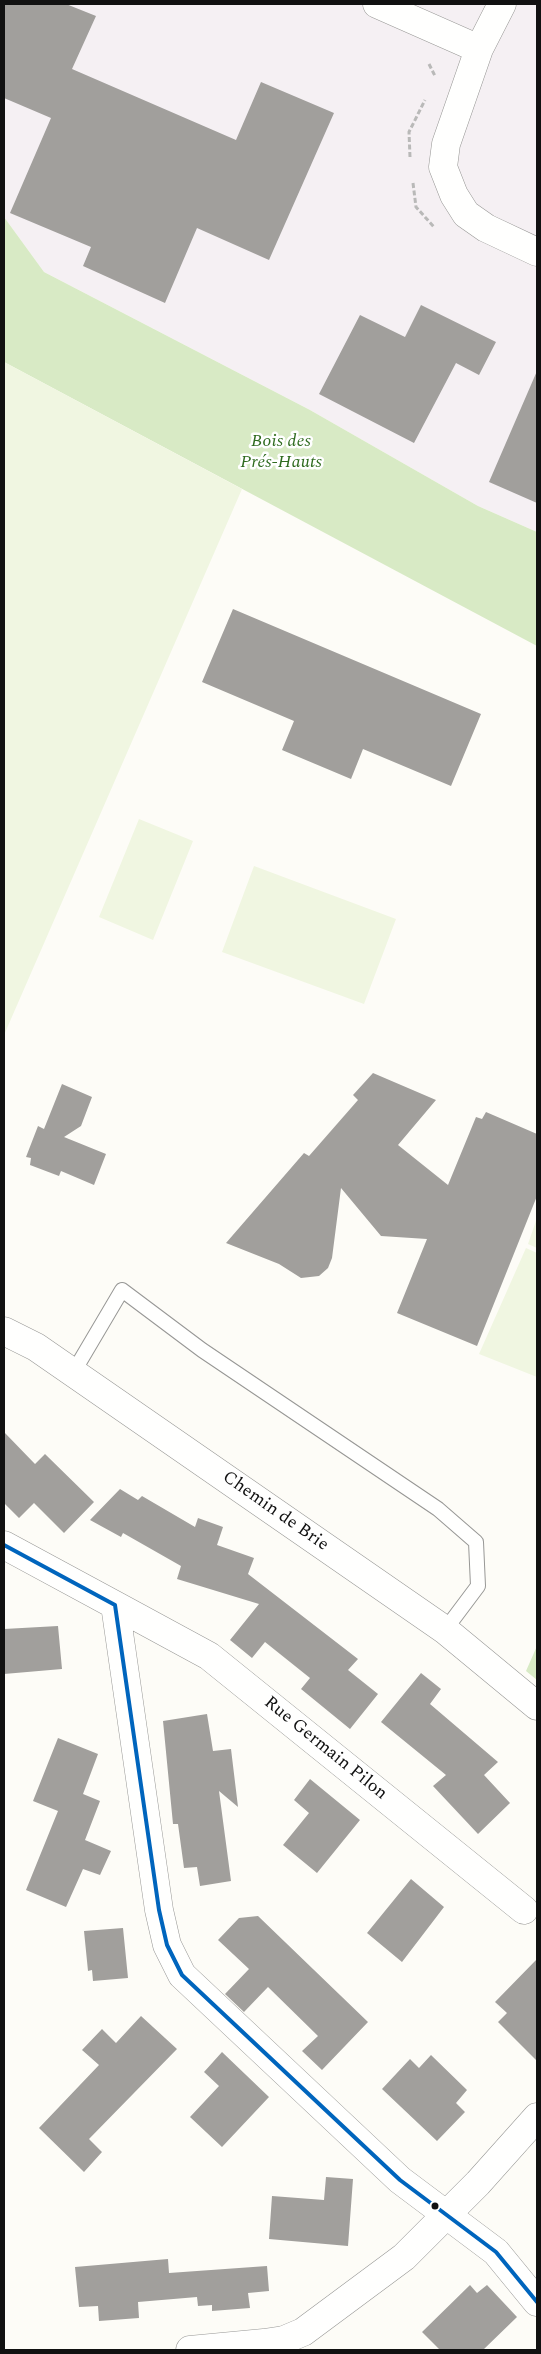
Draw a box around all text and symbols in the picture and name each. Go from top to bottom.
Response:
park label: Bois des Prés-Hauts [240,431,322,474]
street label: Chemin de Brie [218,1467,332,1557]
street label: Rue Germain Pilon [259,1693,391,1805]
unlabelled marker [430,2201,440,2211]

